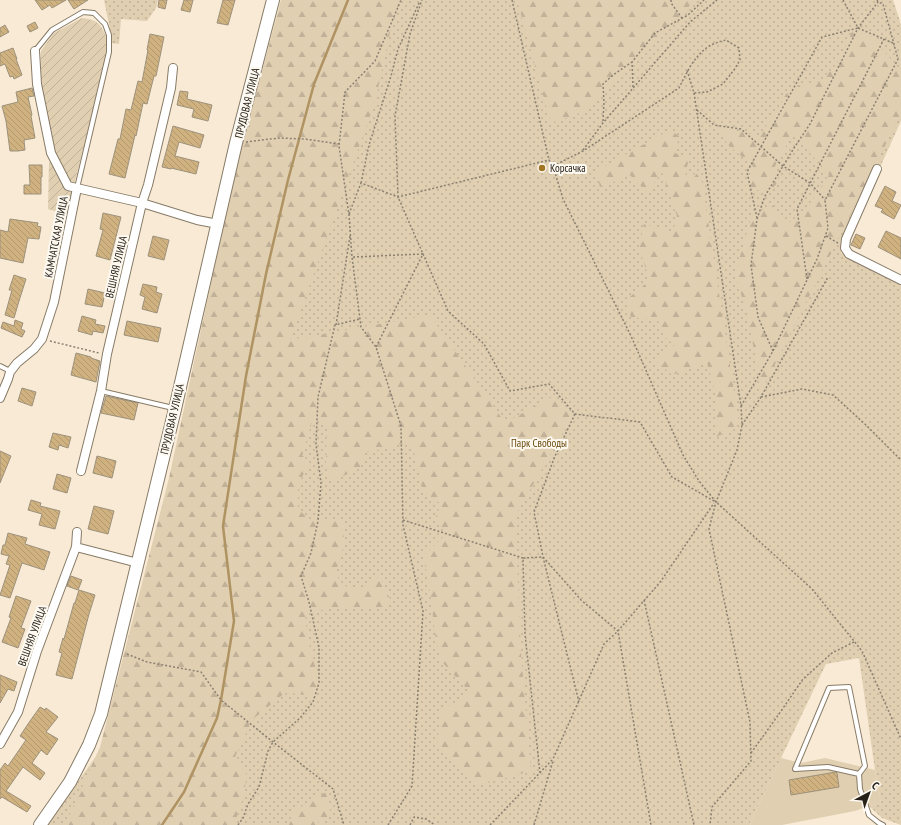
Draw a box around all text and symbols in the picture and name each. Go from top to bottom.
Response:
street label: ПРУДОВАЯ УЛИЦА [231,66,263,140]
place label: Корсачка [550,161,586,175]
marker: Корсачка [537,163,547,173]
street label: КАМЧАТСКАЯ УЛИЦА [41,194,71,279]
street label: ВЕШНЯЯ УЛИЦА [102,234,130,299]
street label: ПРУДОВАЯ УЛИЦА [157,382,187,456]
park label: Парк Свободы [511,436,567,450]
street label: ВЕШНЯЯ УЛИЦА [15,603,50,668]
north arrow [849,773,889,813]
text: С [869,779,882,792]

